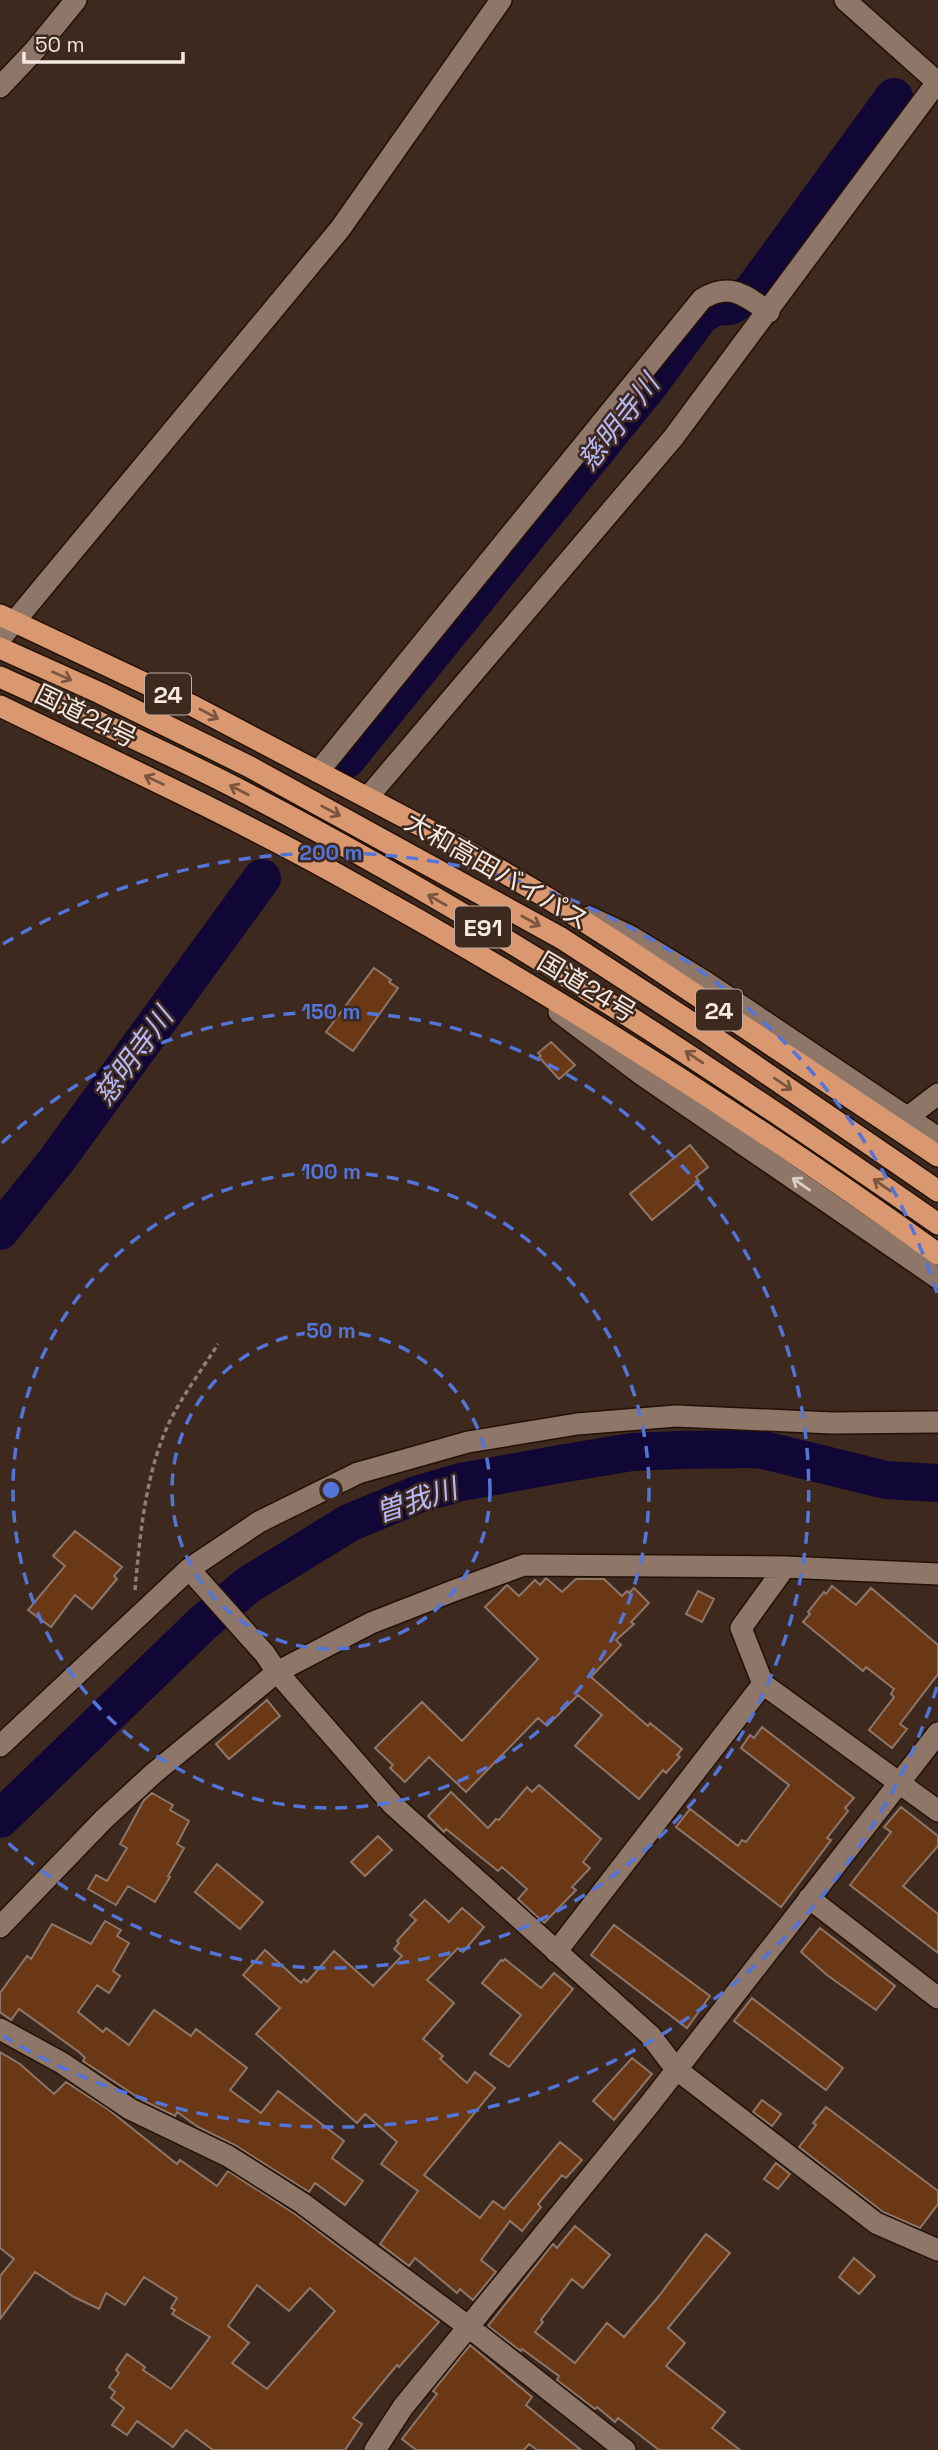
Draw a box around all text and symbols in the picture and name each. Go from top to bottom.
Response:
scale bar [24,21,184,65]
text: 50 m [35,31,85,58]
water label: 慈明寺川 [569,364,669,477]
one-way arrow [51,670,72,683]
road number: 24 [145,674,191,714]
street label: 国道24号 [29,677,143,755]
one-way arrow [198,708,218,722]
one-way arrow [144,773,165,786]
one-way arrow [229,782,249,796]
one-way arrow [321,804,341,818]
street label: 大和高田バイパス [399,804,595,938]
text: 200 m [300,839,362,866]
one-way arrow [428,893,448,907]
road number: E91 [455,906,511,947]
one-way arrow [520,914,540,928]
street label: 国道24号 [531,944,643,1030]
road number: 24 [696,990,742,1030]
water label: 慈明寺川 [86,998,182,1112]
text: 150 m [302,998,360,1025]
one-way arrow [685,1050,704,1065]
one-way arrow [773,1077,793,1091]
text: 100 m [301,1158,361,1185]
one-way arrow [792,1177,811,1191]
one-way arrow [873,1178,892,1192]
text: 50 m [306,1317,356,1344]
water label: 曽我川 [370,1469,464,1530]
centre of rings [319,1478,343,1502]

